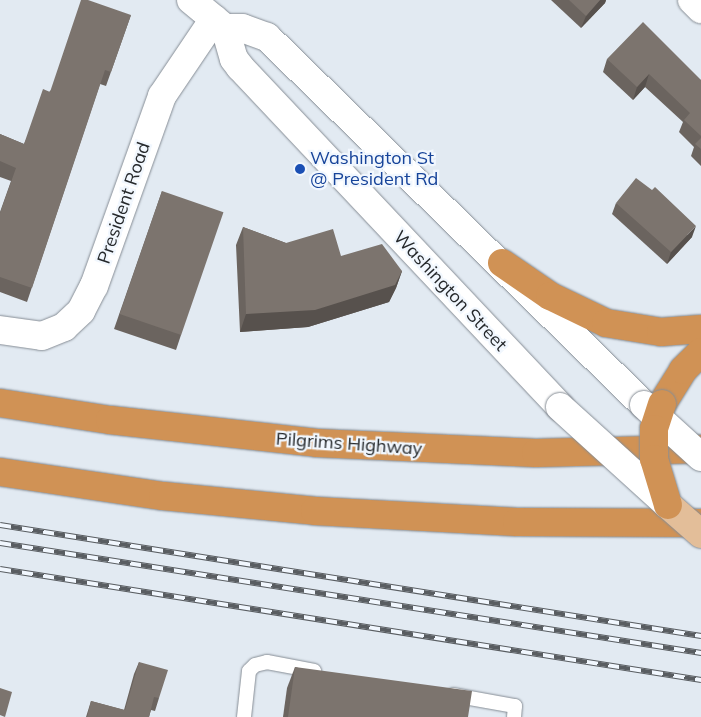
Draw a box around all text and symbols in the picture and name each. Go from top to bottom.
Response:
street label: President Road [93,139,155,267]
place label: Washington St @ President Rd [310,148,438,190]
marker: Washington St @ President Rd [294,163,306,175]
street label: Washington Street [389,226,511,356]
street label: Pilgrims Highway [275,428,423,460]

